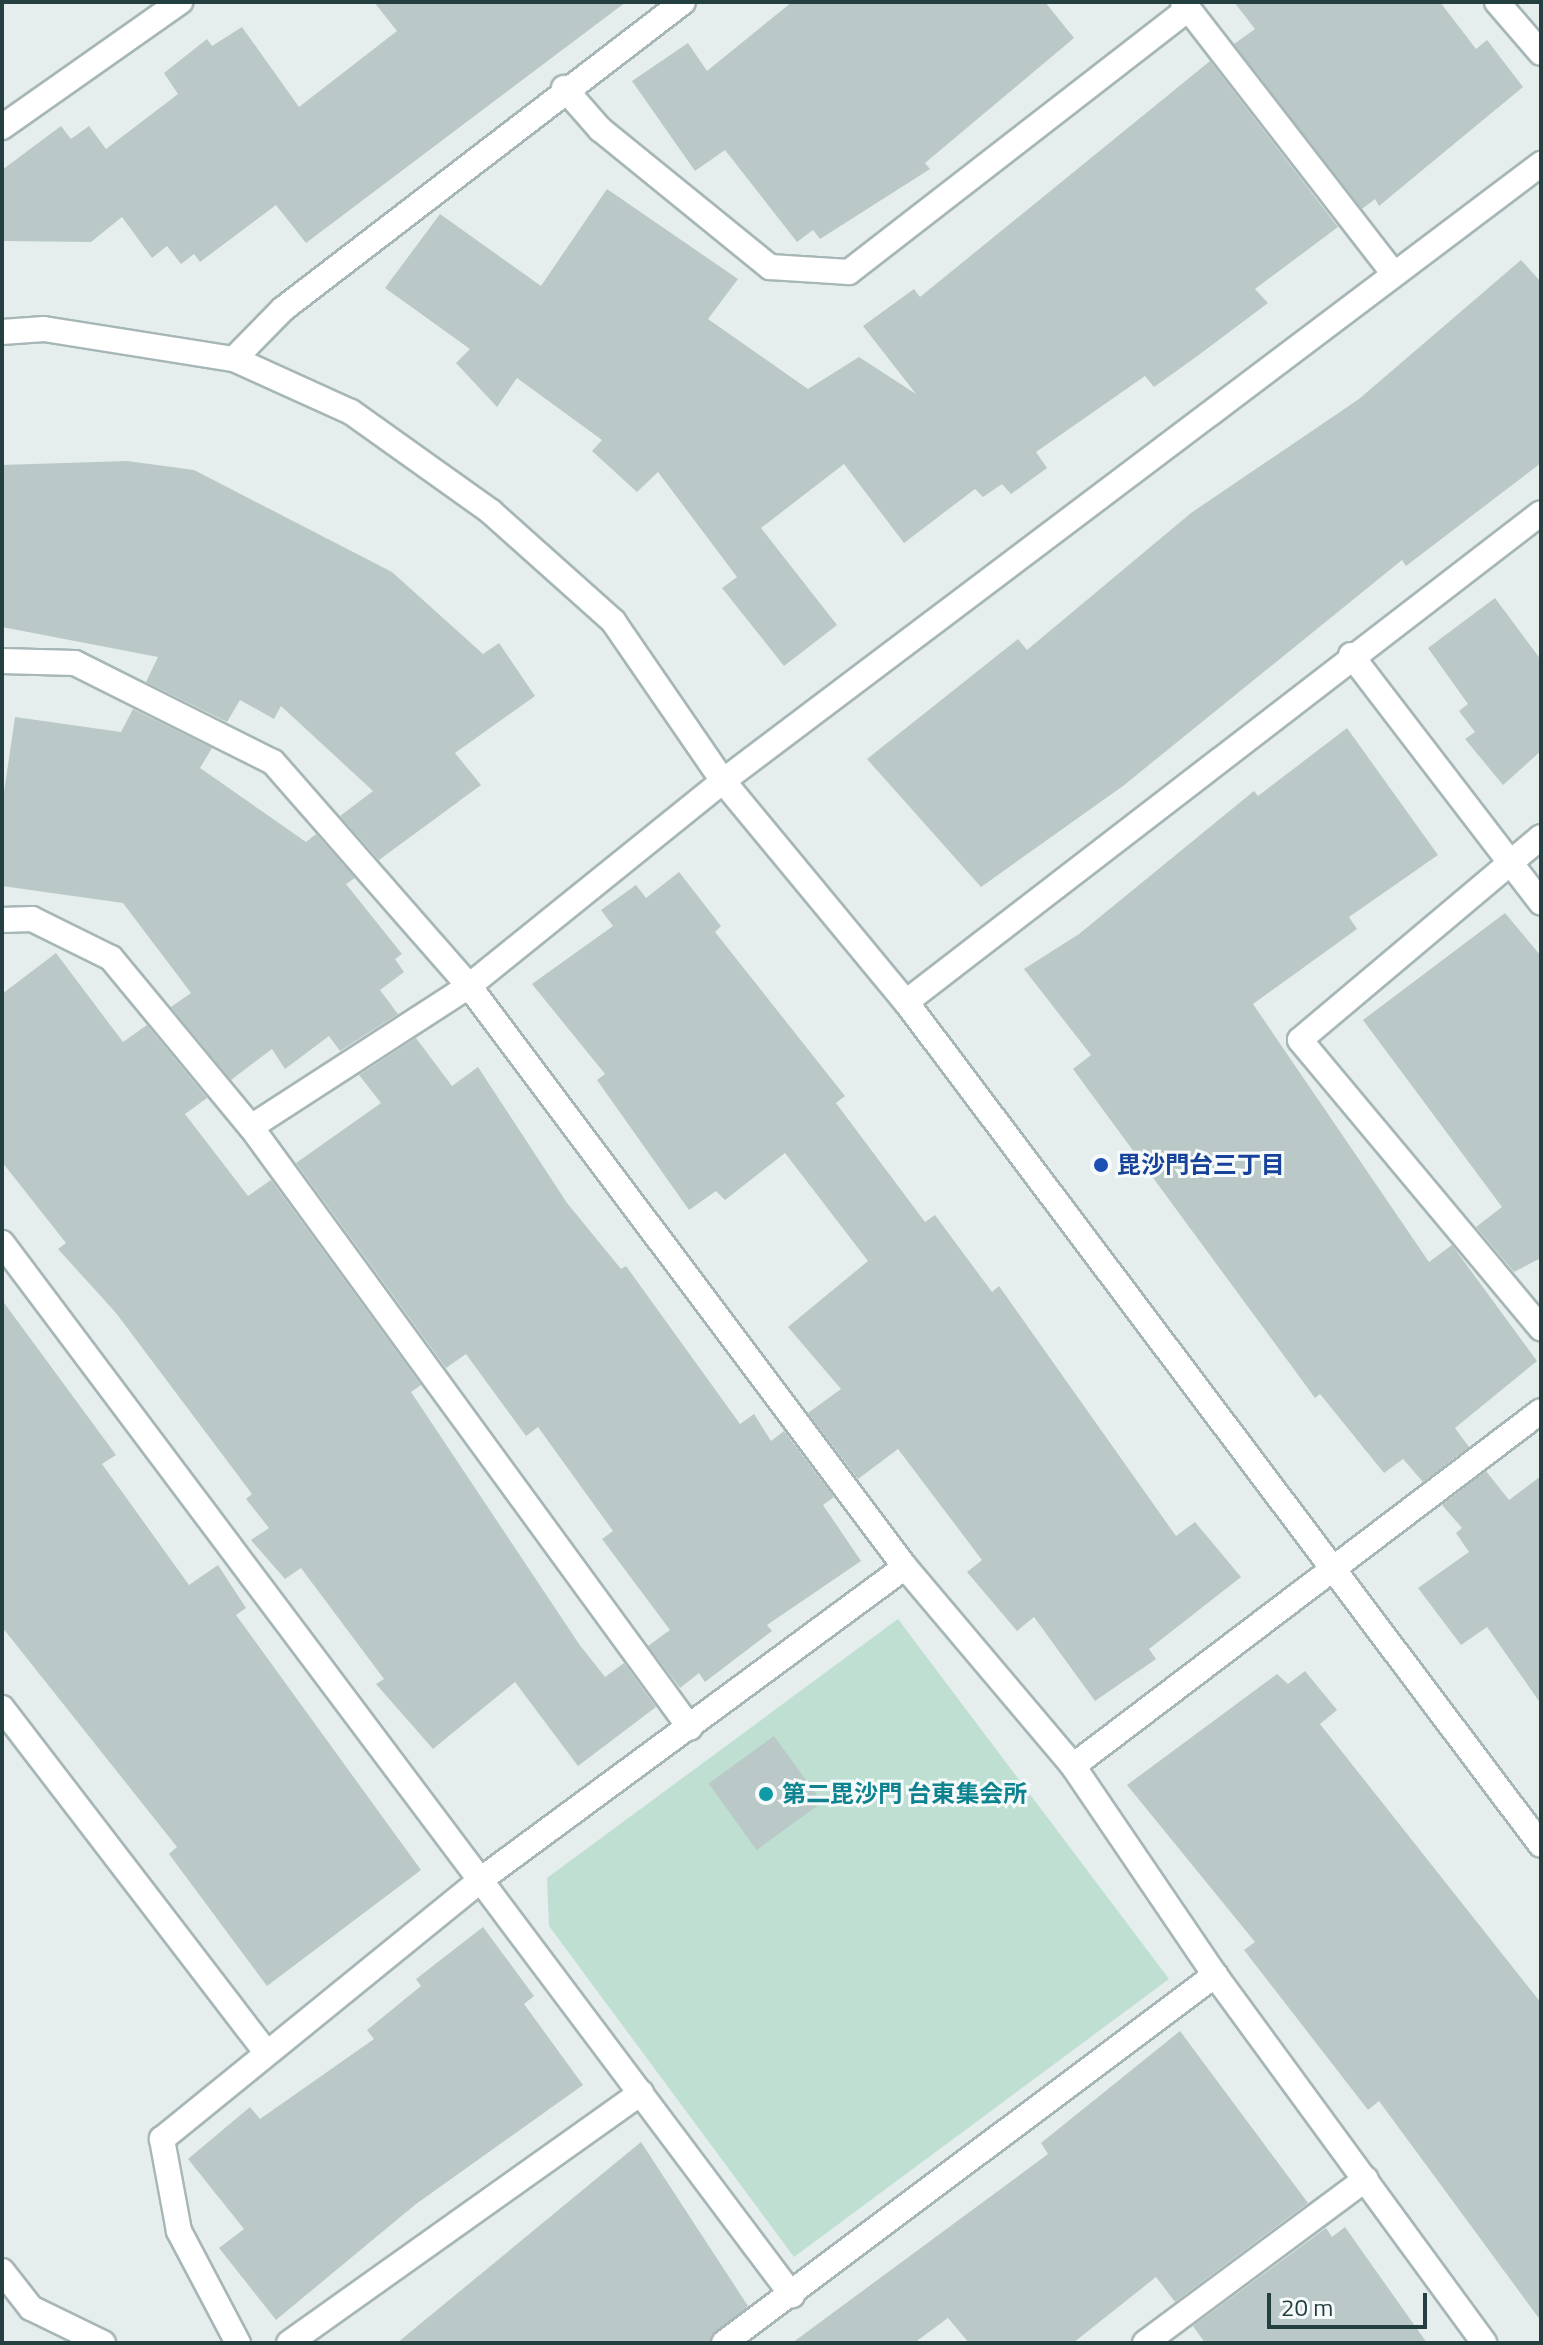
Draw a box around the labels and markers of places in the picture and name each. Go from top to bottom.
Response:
place label: 毘沙門台三丁目 [1117,1151,1285,1179]
marker: 毘沙門台三丁目 [1092,1156,1110,1174]
place label: 第二毘沙門 台東集会所 [782,1780,1027,1808]
marker: 第二毘沙門 台東集会所 [757,1785,775,1803]

